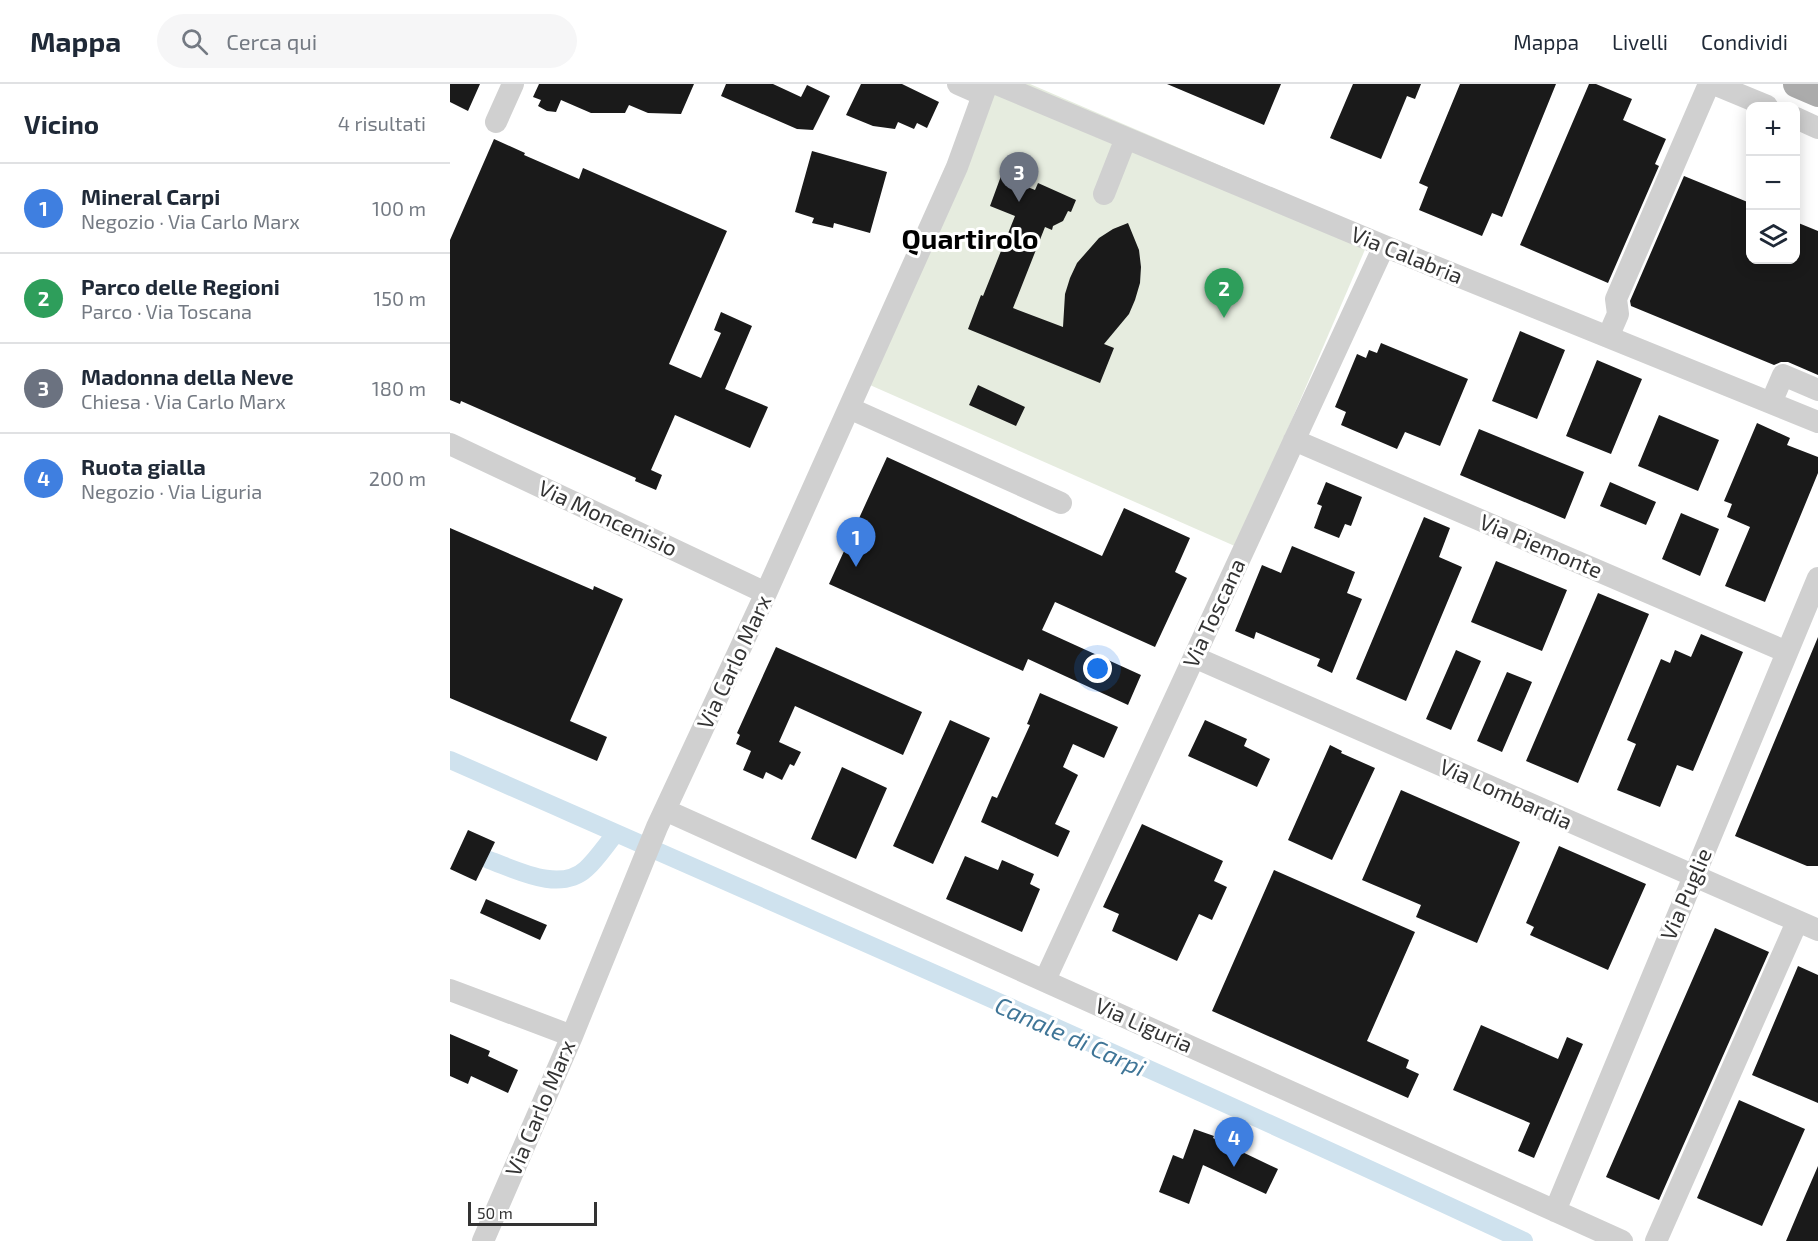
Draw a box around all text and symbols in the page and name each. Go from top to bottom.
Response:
search box [157,14,577,68]
text: Mappa [30,24,121,58]
icon: search [178,25,211,58]
text: Cerca qui [226,28,317,54]
text: Mappa [1513,29,1579,54]
text: Livelli [1612,29,1668,54]
text: Condividi [1701,29,1788,54]
map controls [1746,102,1800,264]
button: + [1746,102,1800,156]
text: Vicino [24,108,99,139]
text: 4 risultati [338,111,426,135]
pin: 3 [1000,152,1038,202]
button: − [1746,156,1800,210]
text: Mineral Carpi [81,183,220,209]
text: 1 [39,196,48,220]
text: 100 m [372,196,426,220]
text: Negozio · Via Carlo Marx [81,209,300,233]
button: layers [1746,210,1800,264]
street label: Via Calabria [1348,220,1467,288]
district label: Quartirolo [902,221,1038,256]
pin: 2 [1204,268,1244,318]
text: Parco delle Regioni [81,273,280,299]
text: 2 [38,286,49,310]
text: 150 m [373,286,426,310]
text: Parco · Via Toscana [81,299,252,323]
text: Madonna della Neve [81,363,294,389]
text: 3 [38,376,49,400]
text: 180 m [372,376,426,400]
text: Chiesa · Via Carlo Marx [81,389,286,413]
text: Ruota gialla [81,453,206,479]
text: 4 [37,466,50,490]
text: 200 m [369,466,426,490]
street label: Via Moncenisio [535,474,682,561]
text: Negozio · Via Liguria [81,479,262,503]
street label: Via Piemonte [1476,508,1607,583]
pin: 1 [836,518,876,567]
street label: Via Toscana [1177,554,1250,671]
street label: Via Carlo Marx [691,590,776,733]
your location [1083,654,1112,683]
street label: Via Lombardia [1436,752,1577,834]
street label: Via Puglie [1654,844,1716,944]
water label: Canale di Carpi [991,990,1150,1082]
street label: Via Liguria [1092,991,1197,1057]
street label: Via Carlo Marx [499,1035,580,1179]
pin: 4 [1214,1118,1254,1167]
scale bar [468,1199,597,1226]
text: 50 m [477,1203,513,1222]

